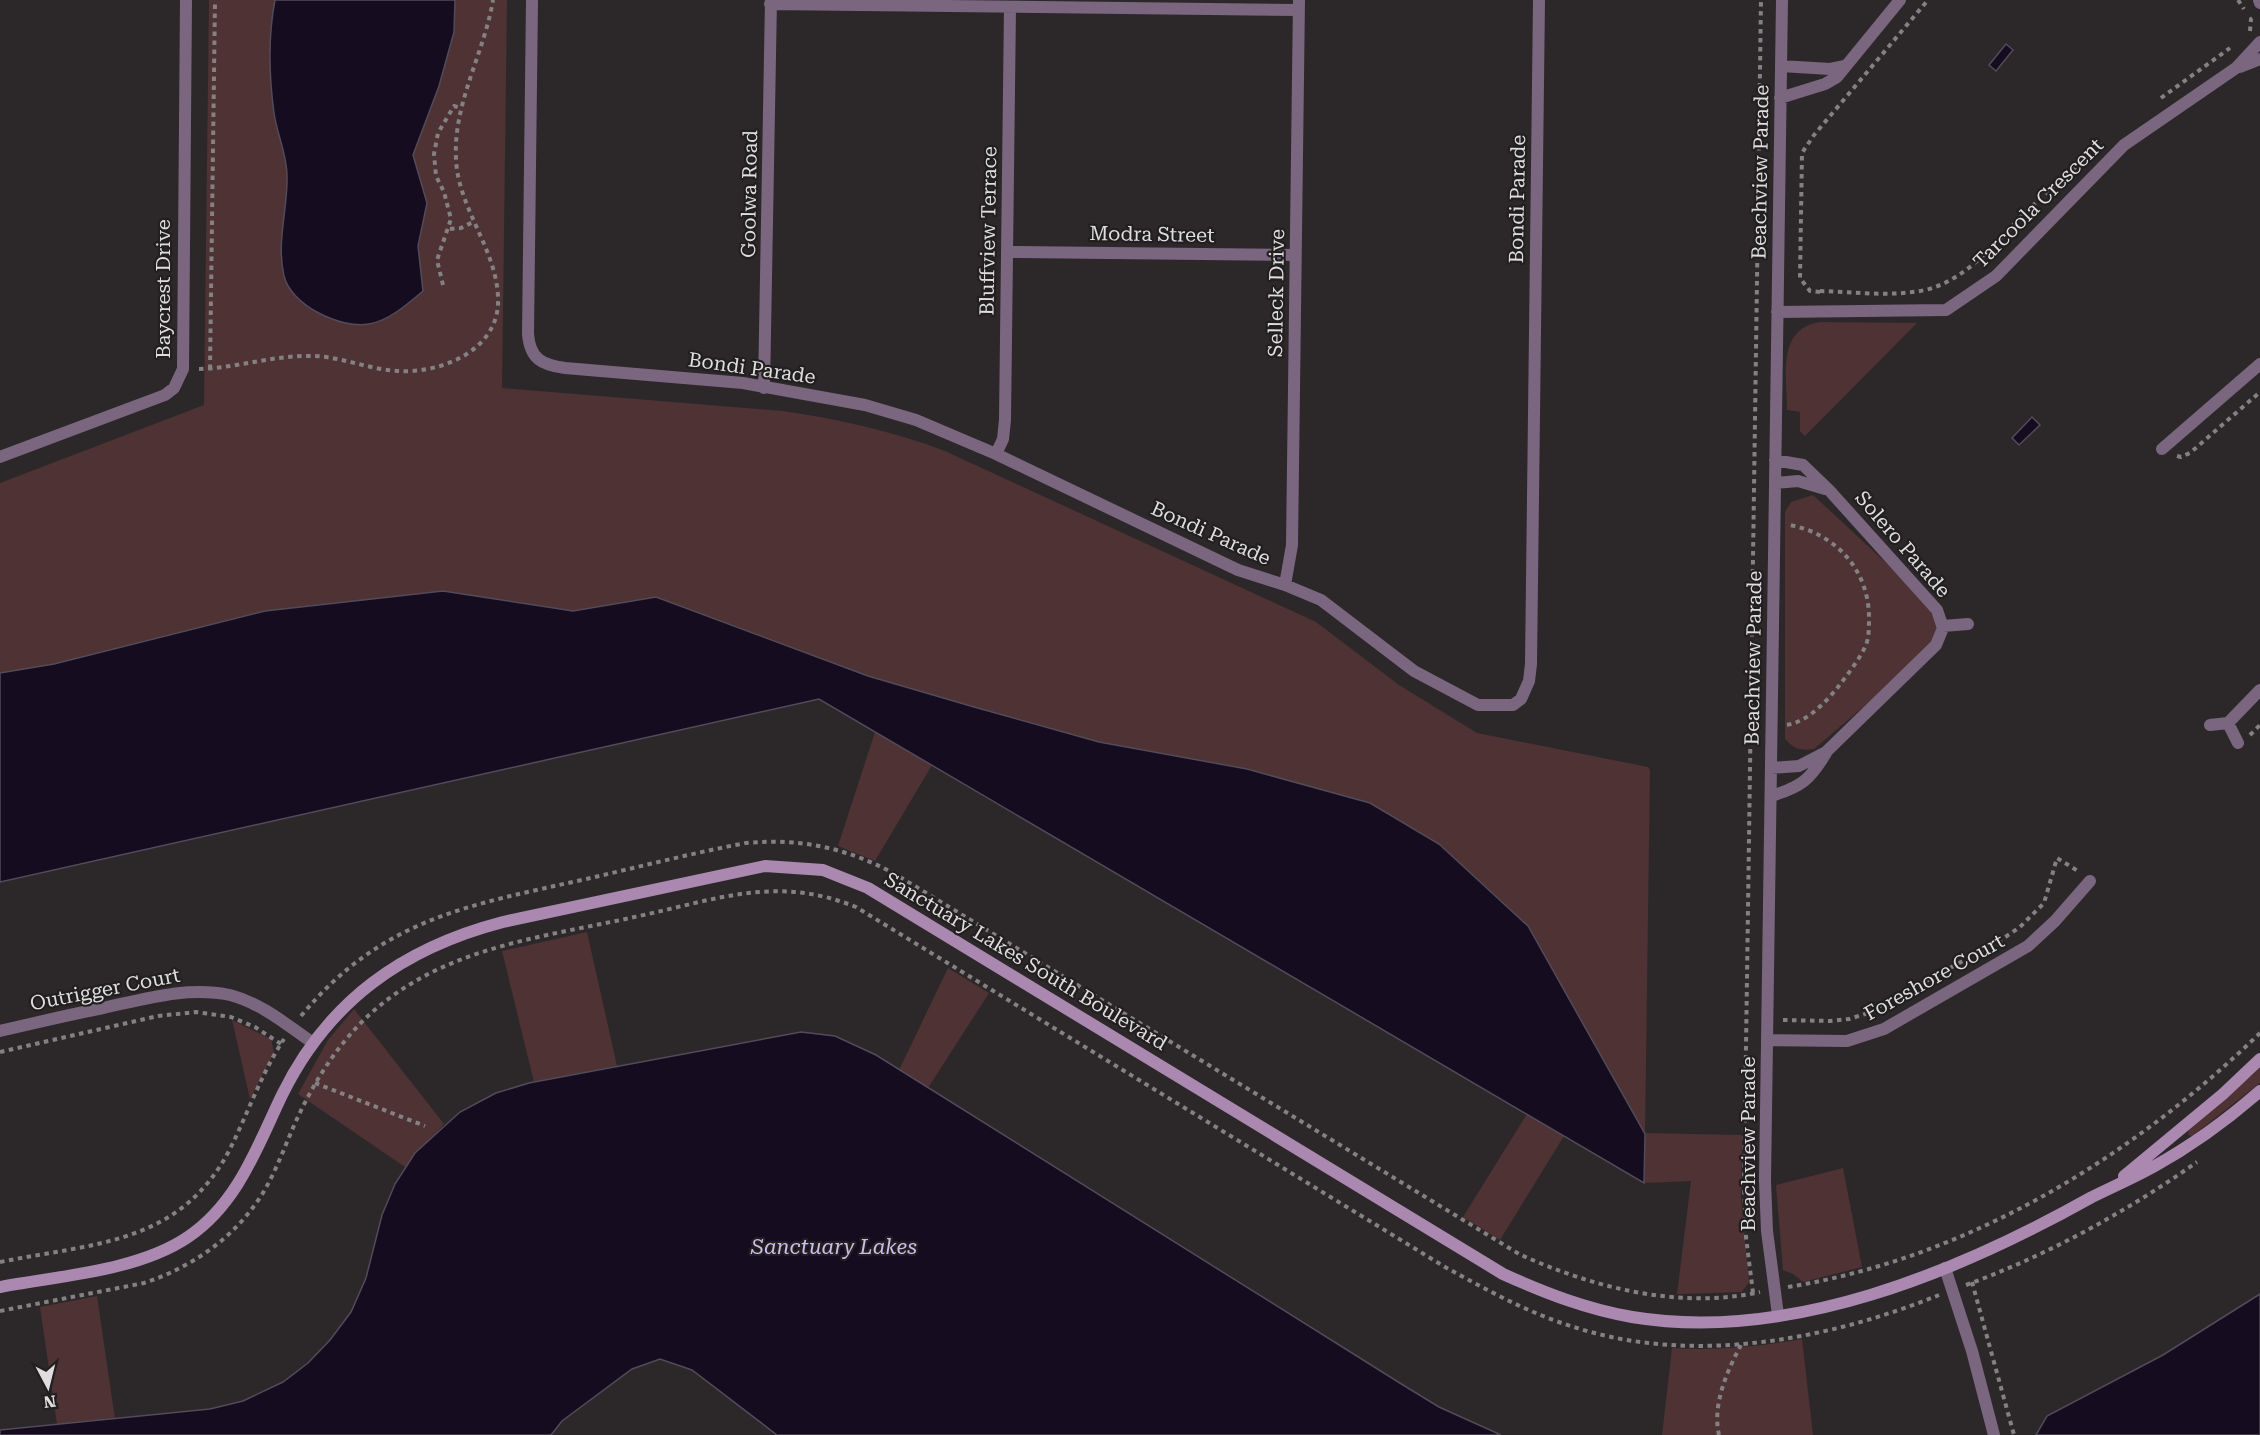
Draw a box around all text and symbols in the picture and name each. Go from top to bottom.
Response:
street label: Beachview Parade [1746,84,1774,260]
street label: Goolwa Road [736,130,762,258]
street label: Tarcoola Crescent [1968,133,2108,273]
street label: Bondi Parade [1504,135,1530,263]
street label: Bluffview Terrace [975,146,1001,316]
street label: Baycrest Drive [151,219,175,359]
street label: Modra Street [1089,221,1215,247]
street label: Selleck Drive [1263,229,1289,357]
street label: Bondi Parade [687,347,817,389]
street label: Solero Parade [1850,486,1956,602]
street label: Bondi Parade [1147,496,1275,570]
street label: Beachview Parade [1739,570,1767,746]
street label: Sanctuary Lakes South Boulevard [880,867,1172,1055]
street label: Foreshore Court [1860,928,2009,1025]
street label: Outrigger Court [28,963,183,1015]
street label: Beachview Parade [1736,1057,1760,1231]
water label: Sanctuary Lakes [750,1235,917,1259]
north arrow [18,1357,78,1417]
text: N [42,1391,57,1412]

